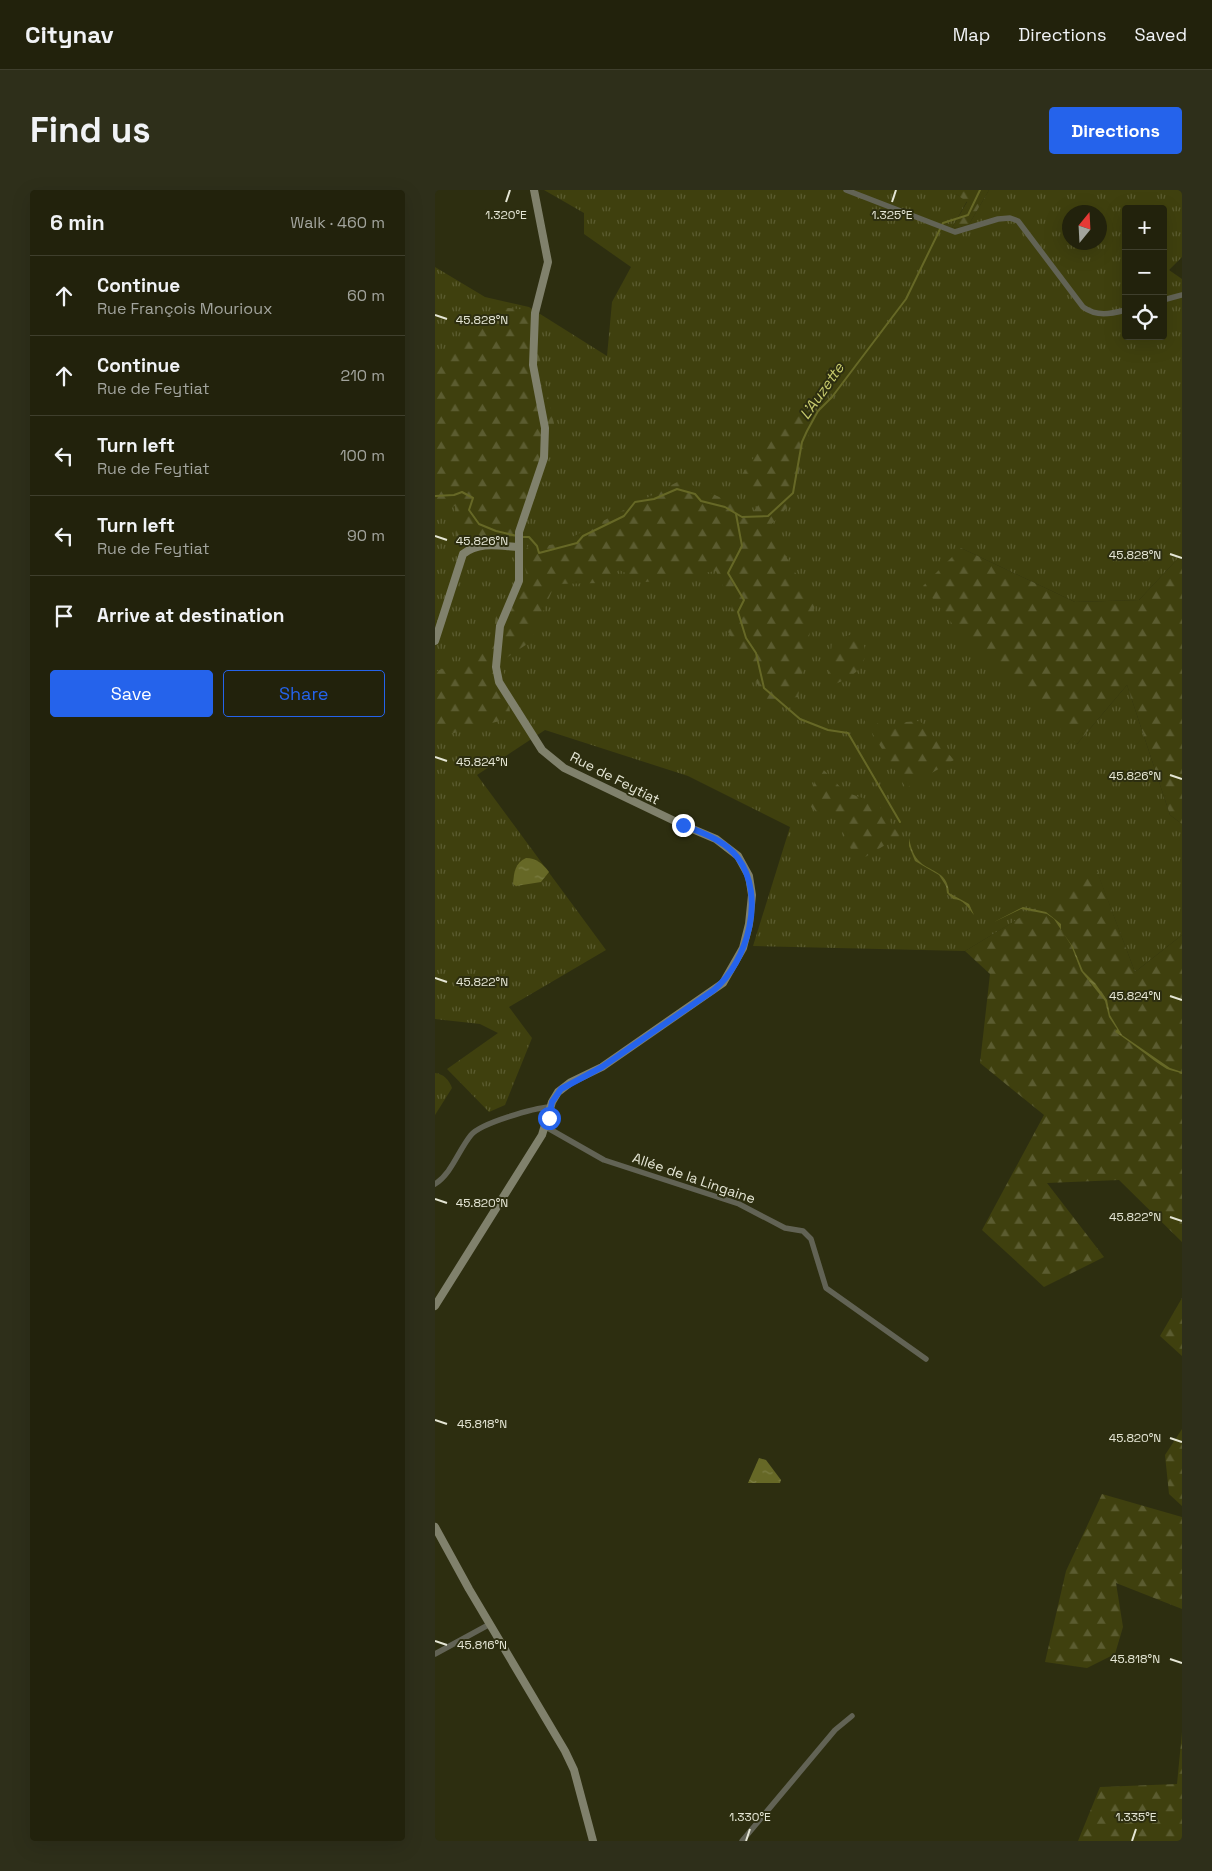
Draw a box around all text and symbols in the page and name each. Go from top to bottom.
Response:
text: Citynav [25,19,114,50]
text: Map [953,23,990,46]
text: Directions [1018,23,1107,46]
text: Saved [1135,23,1187,46]
button: Directions [1049,107,1182,154]
text: Find us [30,108,151,152]
north arrow [1062,205,1107,250]
map controls [1122,205,1167,340]
button: + [1122,205,1167,250]
text: 1.320°E [485,207,527,223]
text: 1.325°E [871,207,913,223]
text: 6 min [50,209,105,236]
text: Walk · 460 m [290,212,385,233]
button: − [1122,250,1167,295]
text: Continue [97,273,180,298]
icon: ahead [50,282,78,310]
text: 60 m [347,285,385,306]
button: locate [1122,295,1167,340]
text: Rue François Mourioux [97,298,272,319]
text: 45.828°N [456,312,508,328]
text: Continue [97,353,180,378]
water label: L'Auzette [795,358,849,423]
icon: ahead [50,362,78,390]
text: 210 m [341,365,385,386]
text: Rue de Feytiat [97,378,210,399]
text: Turn left [97,433,175,458]
icon: left [50,442,78,470]
text: 100 m [340,445,385,466]
text: Rue de Feytiat [97,458,210,479]
text: Turn left [97,513,175,538]
icon: left [50,522,78,550]
text: 90 m [347,525,385,546]
text: 45.826°N [456,533,508,549]
text: Rue de Feytiat [97,538,210,559]
text: 45.828°N [1109,547,1161,563]
icon: arrive [50,602,78,630]
text: Arrive at destination [97,603,285,628]
button: Save [50,670,213,717]
button: Share [223,670,385,717]
street label: Rue de Feytiat [567,748,663,808]
text: 45.824°N [456,754,508,770]
text: 45.826°N [1109,768,1161,784]
route end [672,814,695,837]
text: 45.822°N [456,974,508,990]
text: 45.824°N [1109,988,1161,1004]
route start [538,1107,561,1130]
street label: Allée de la Lingaine [630,1149,758,1207]
text: 45.820°N [456,1195,508,1211]
text: 45.822°N [1109,1209,1161,1225]
text: 45.818°N [457,1416,507,1432]
text: 45.820°N [1109,1430,1161,1446]
text: 45.816°N [457,1637,507,1653]
text: 45.818°N [1110,1651,1160,1667]
text: 1.330°E [729,1809,771,1825]
text: 1.335°E [1115,1809,1157,1825]

